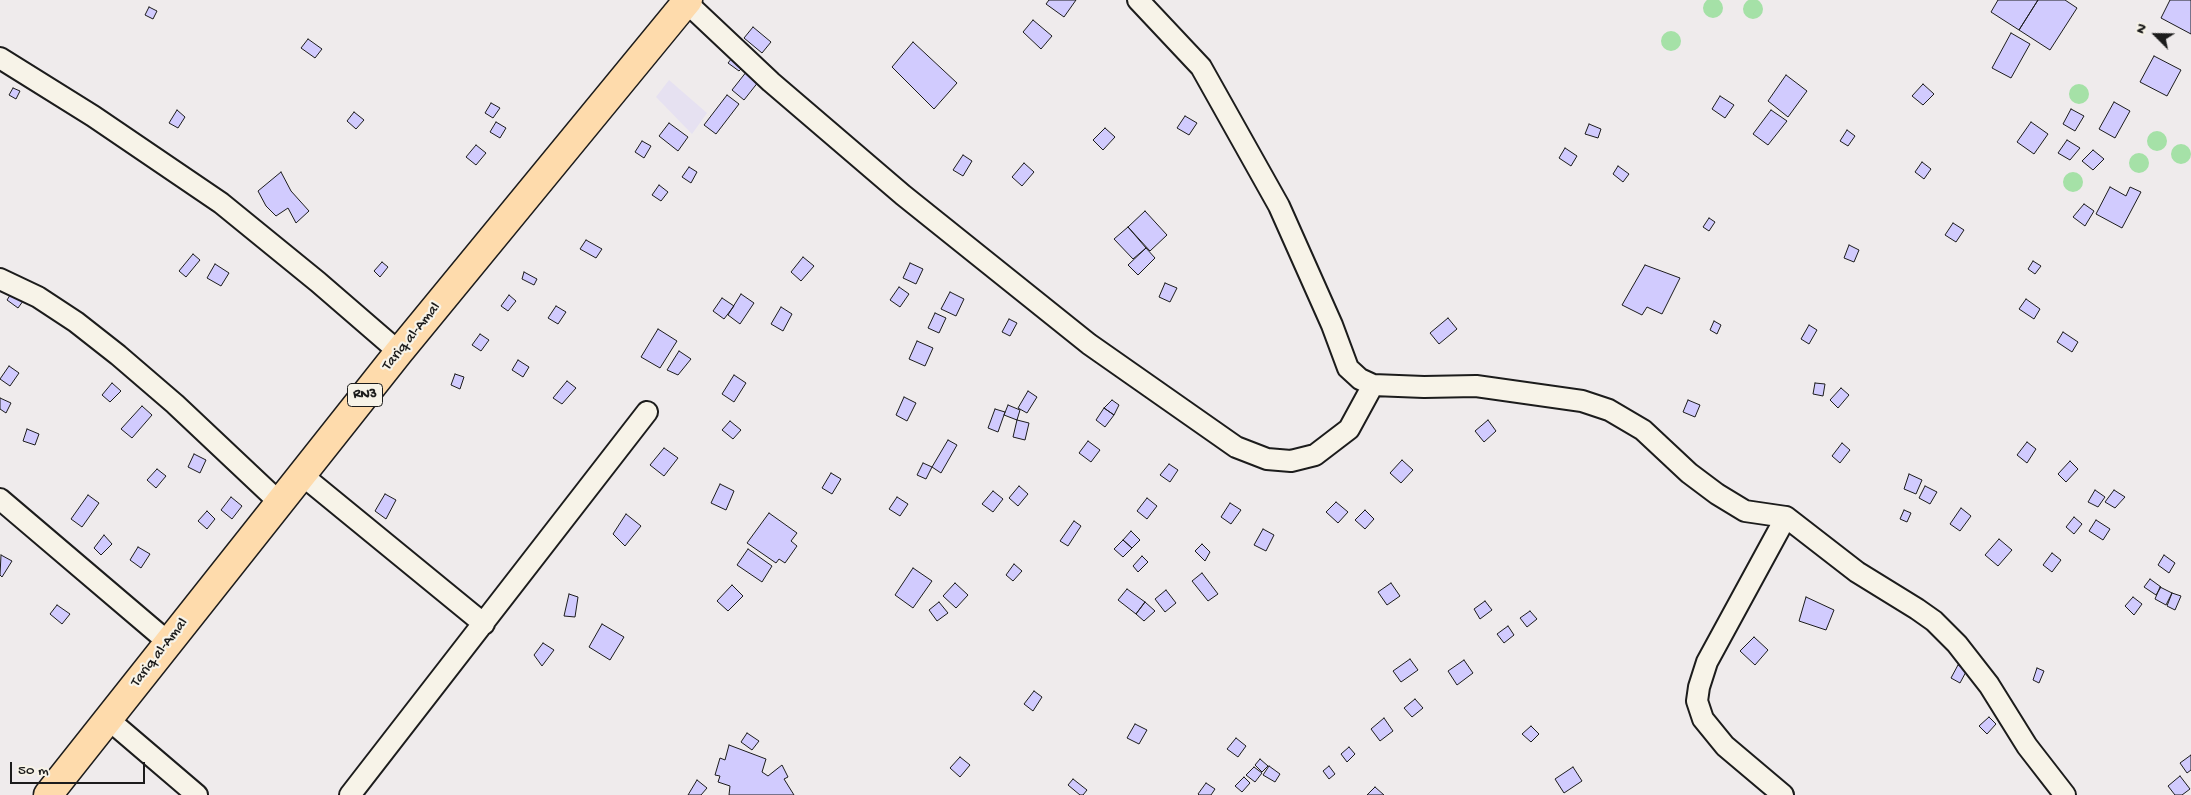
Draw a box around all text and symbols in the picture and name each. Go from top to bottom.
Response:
north arrow [2131,10,2181,60]
text: N [2132,21,2151,36]
street label: Tariq al-Amal [379,299,445,375]
road number: RN3 [348,384,382,406]
street label: Tariq al-Amal [127,615,193,691]
scale bar [12,752,148,784]
text: 50 m [18,762,49,780]

